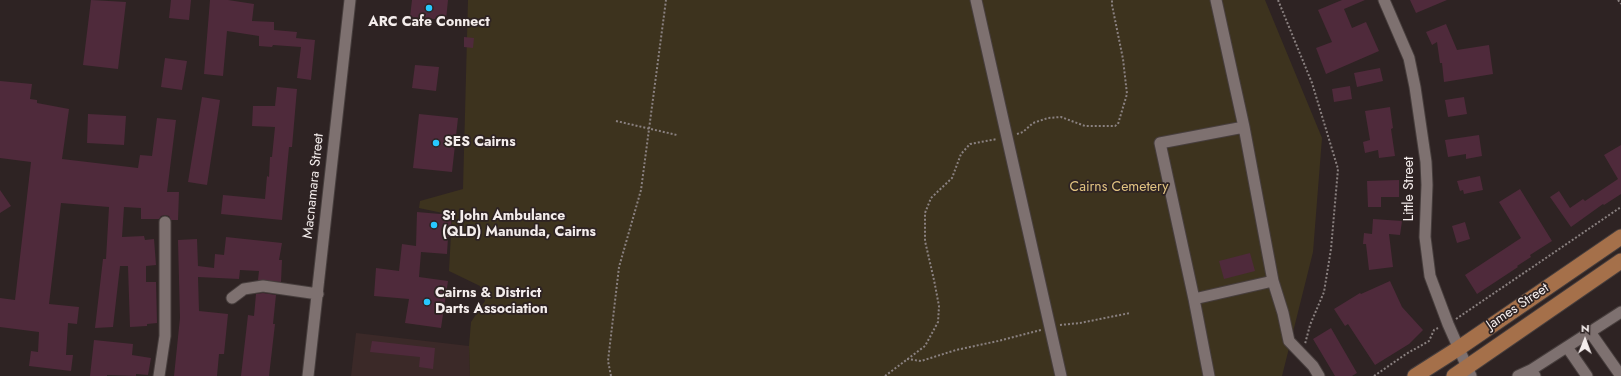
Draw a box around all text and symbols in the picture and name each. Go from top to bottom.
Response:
marker: ARC Cafe Connect [424,3,434,13]
place label: ARC Cafe Connect [368,15,490,31]
street label: Macnamara Street [300,133,328,239]
place label: SES Cairns [444,135,516,151]
marker: SES Cairns [431,138,441,148]
street label: Little Street [1402,157,1418,221]
park label: Cairns Cemetery [1070,180,1168,196]
place label: St John Ambulance (QLD) Manunda, Cairns [442,209,596,242]
marker: St John Ambulance (QLD) Manunda, Cairns [429,220,439,230]
street label: James Street [1484,280,1552,334]
place label: Cairns & District Darts Association [435,286,548,318]
marker: Cairns & District Darts Association [422,297,432,307]
north arrow [1565,320,1605,360]
text: N [1581,320,1590,336]

